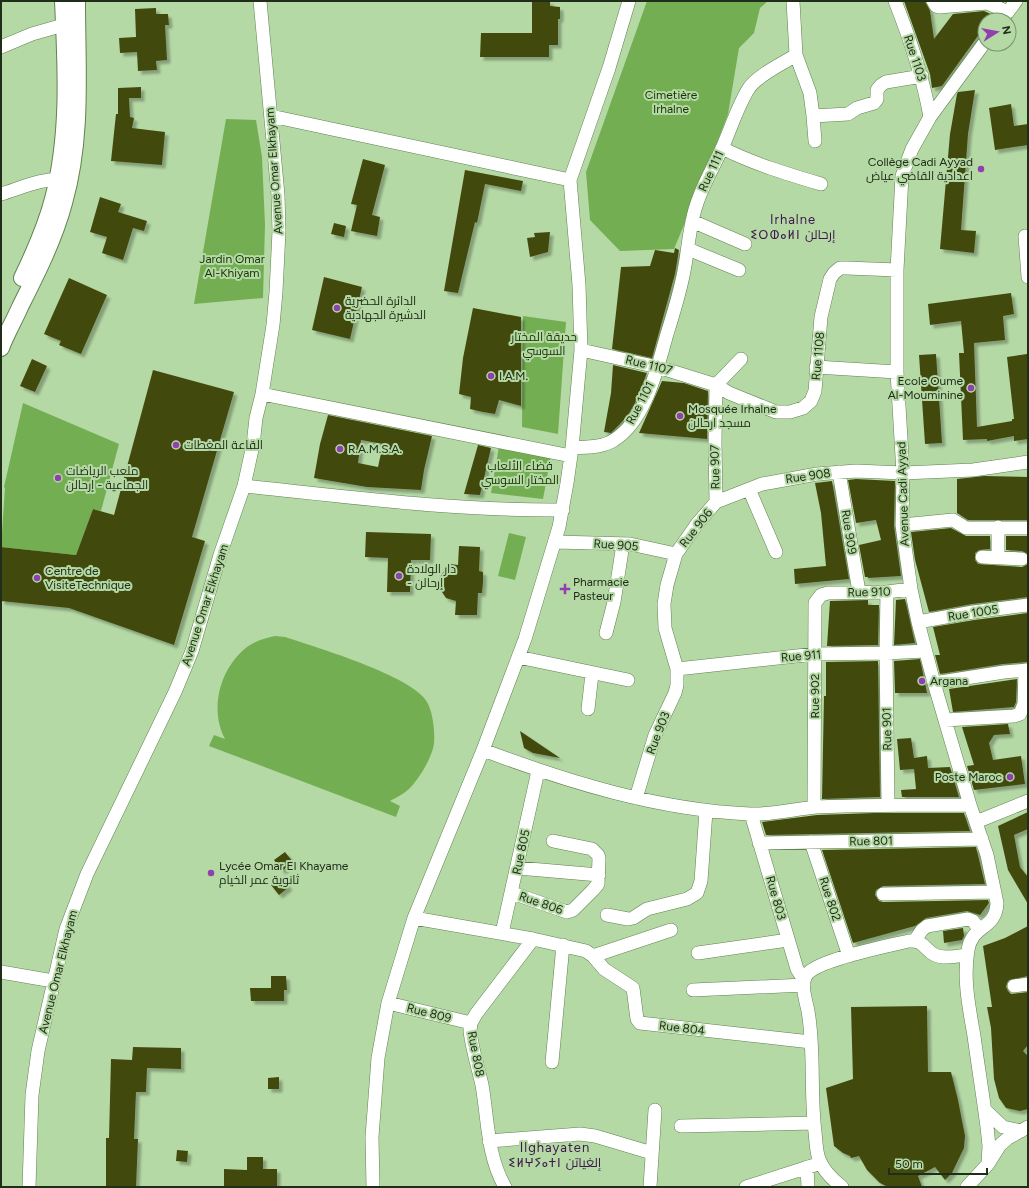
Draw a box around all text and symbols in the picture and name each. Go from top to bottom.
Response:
north arrow [977,12,1017,52]
text: N [999,25,1014,36]
street label: Rue 1103 [901,33,929,83]
park label: Cimetière Irhalne [645,88,698,116]
street label: Avenue Omar Elkhayam [263,107,285,235]
street label: Rue 1111 [695,148,727,194]
place label: Collège Cadi Ayyad اعدادية القاضي عياض [866,155,973,186]
marker: Collège Cadi Ayyad اعدادية القاضي عياض [976,164,986,174]
district label: Irhalne ⵉⵔⵀⴰⵍⵏ إرحالن [750,212,836,243]
park label: Jardin Omar Al-Khiyam [199,252,265,280]
place label: الدائرة الحضرية الدشيرة الجهادية [345,294,426,322]
marker: الدائرة الحضرية الدشيرة الجهادية [332,303,342,313]
park label: حديقة المختار السوسي [510,330,577,361]
street label: Rue 1108 [809,331,827,381]
street label: Rue 1107 [624,352,674,378]
place label: I.A.M. [499,369,528,383]
marker: I.A.M. [486,371,496,381]
place label: Ecole Oume Al-Mouminine [888,374,963,402]
street label: Rue 1101 [623,379,657,427]
marker: Ecole Oume Al-Mouminine [966,383,976,393]
place label: Mosquée Irhalne مسجد ارحالن [688,402,777,430]
marker: Mosquée Irhalne مسجد ارحالن [675,411,685,421]
place label: القاعة المغطات [184,438,263,452]
marker: القاعة المغطات [171,440,181,450]
street label: Avenue Cadi Ayyad [894,441,912,547]
place label: R.A.M.S.A. [348,442,402,456]
marker: R.A.M.S.A. [335,444,345,454]
street label: Rue 907 [708,444,722,489]
park label: فضاء الألعاب المختار السوسي [481,459,559,490]
place label: ملعب الرياضات الجماعية - إرحالن [66,464,148,492]
street label: Rue 908 [784,466,832,486]
marker: ملعب الرياضات الجماعية - إرحالن [53,473,63,483]
street label: Rue 906 [677,506,715,550]
street label: Rue 909 [839,509,859,556]
street label: Rue 905 [593,536,639,554]
street label: Avenue Omar Elkhayam [179,542,231,668]
place label: دار الولادة - إرحالن [407,562,456,590]
place label: Centre de VisiteTechnique [45,564,131,592]
marker: دار الولادة - إرحالن [394,571,404,581]
marker: Centre de VisiteTechnique [32,573,42,583]
place label: Pharmacie Pasteur [573,575,629,603]
marker: Pharmacie Pasteur [560,584,570,594]
street label: Rue 910 [847,585,891,599]
street label: Rue 1005 [947,602,999,624]
street label: Rue 911 [780,647,822,665]
street label: Rue 902 [808,674,822,718]
place label: Argana [930,674,968,688]
marker: Argana [917,676,927,686]
street label: Rue 901 [880,707,894,751]
street label: Rue 903 [643,710,673,756]
place label: Poste Maroc [935,770,1003,784]
marker: Poste Maroc [1005,772,1015,782]
street label: Rue 805 [509,828,533,876]
street label: Rue 801 [849,834,893,848]
place label: Lycée Omar El Khayame ثانوية عمر الخيام [219,859,349,888]
marker: Lycée Omar El Khayame ثانوية عمر الخيام [206,868,216,878]
street label: Rue 803 [763,874,789,922]
street label: Rue 802 [816,875,844,923]
street label: Rue 806 [517,889,565,917]
street label: Avenue Omar Elkhayam [36,909,80,1035]
street label: Rue 809 [405,1001,453,1025]
street label: Rue 804 [658,1018,706,1038]
street label: Rue 808 [465,1030,487,1078]
district label: Ilghayaten ⵉⵍⵖⵢⴰⵜⵏ إلغياتن [509,1140,602,1171]
scale bar [889,1150,987,1176]
text: 50 m [895,1157,923,1171]

